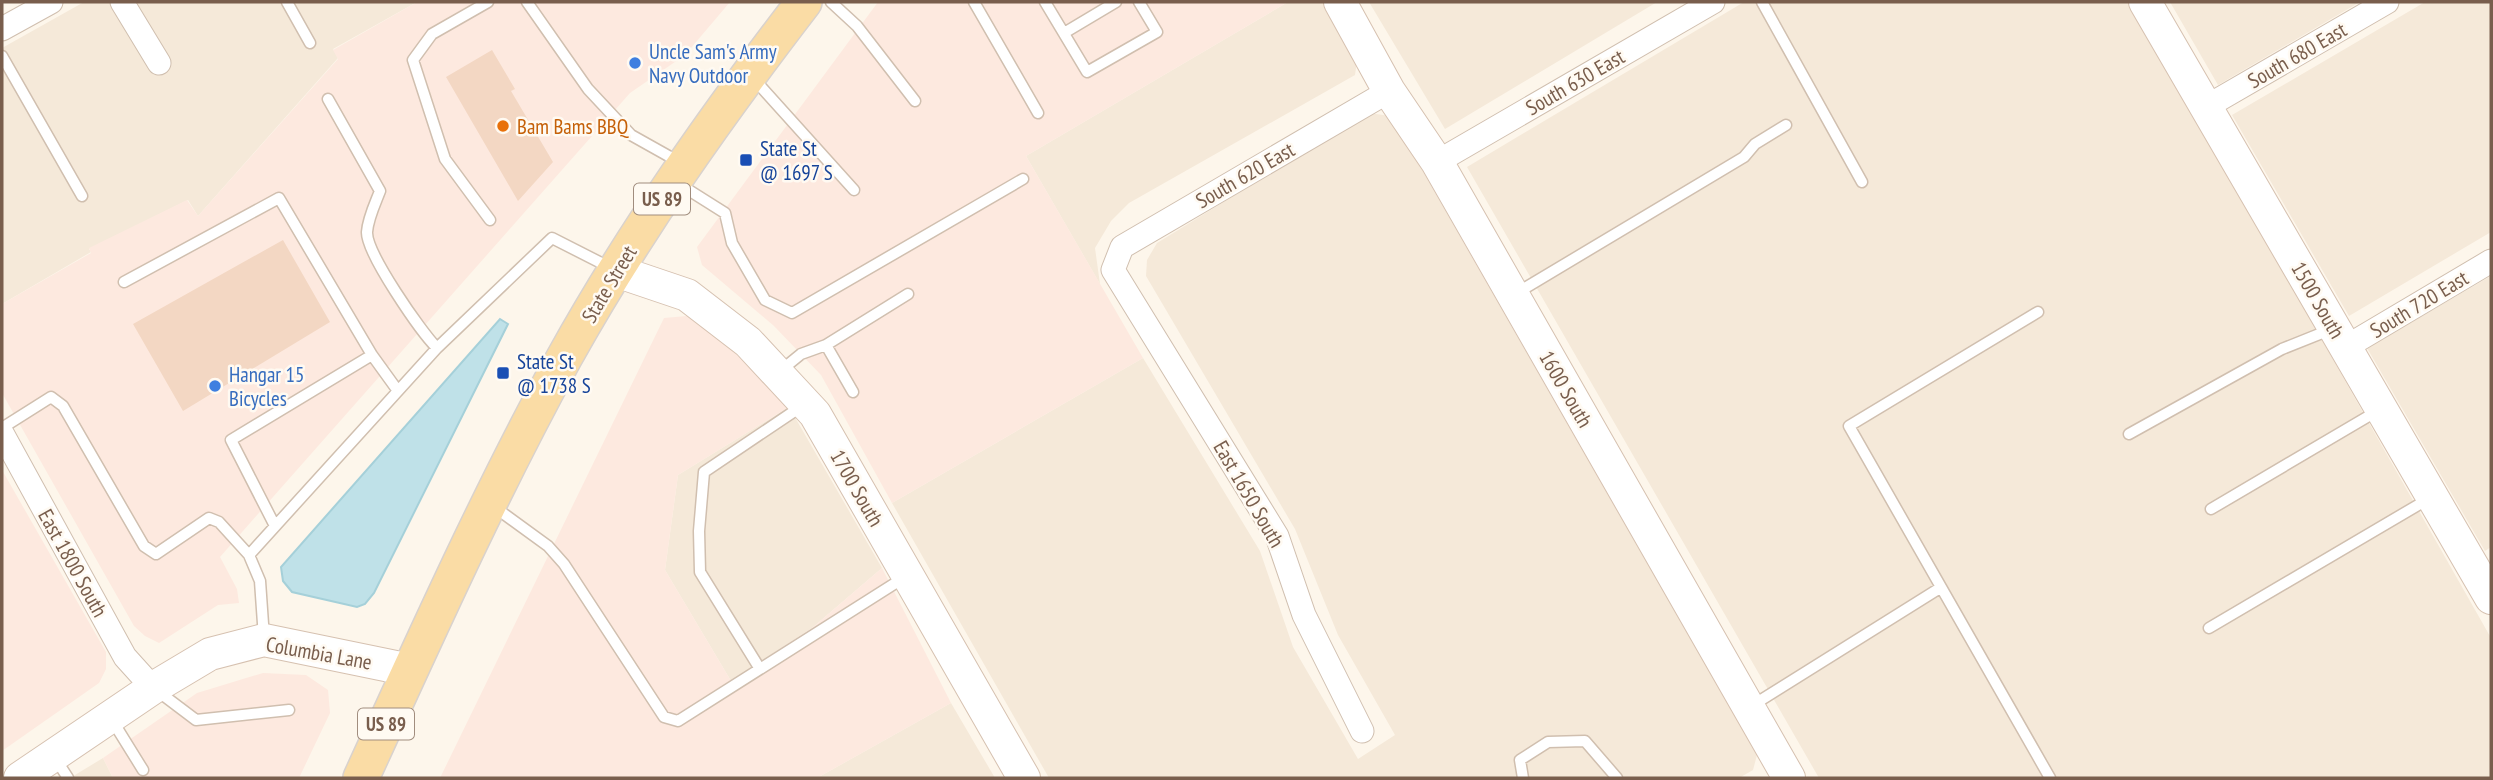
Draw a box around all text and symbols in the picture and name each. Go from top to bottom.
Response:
street label: South 680 East [2243,16,2351,94]
place label: Uncle Sam's Army Navy Outdoor [649,38,777,89]
street label: South 630 East [1521,43,1629,121]
marker: Uncle Sam's Army Navy Outdoor [627,55,643,71]
place label: Bam Bams BBQ [517,113,629,140]
marker: Bam Bams BBQ [495,118,511,134]
place label: State St @ 1697 S [760,135,833,186]
street label: South 620 East [1191,136,1299,214]
marker: State St @ 1697 S [738,152,754,168]
road number: US 89 [634,183,690,214]
street label: State Street [575,240,643,328]
street label: 1500 South [2285,257,2351,343]
street label: South 720 East [2365,264,2473,344]
street label: 1600 South [1533,346,1599,432]
place label: State St @ 1738 S [517,348,591,399]
place label: Hangar 15 Bicycles [229,361,304,412]
marker: State St @ 1738 S [495,365,511,381]
marker: Hangar 15 Bicycles [207,378,223,394]
street label: East 1650 South [1208,436,1290,552]
street label: 1700 South [824,445,890,531]
street label: East 1800 South [32,504,114,622]
street label: Columbia Lane [264,630,374,676]
road number: US 89 [358,708,414,740]

